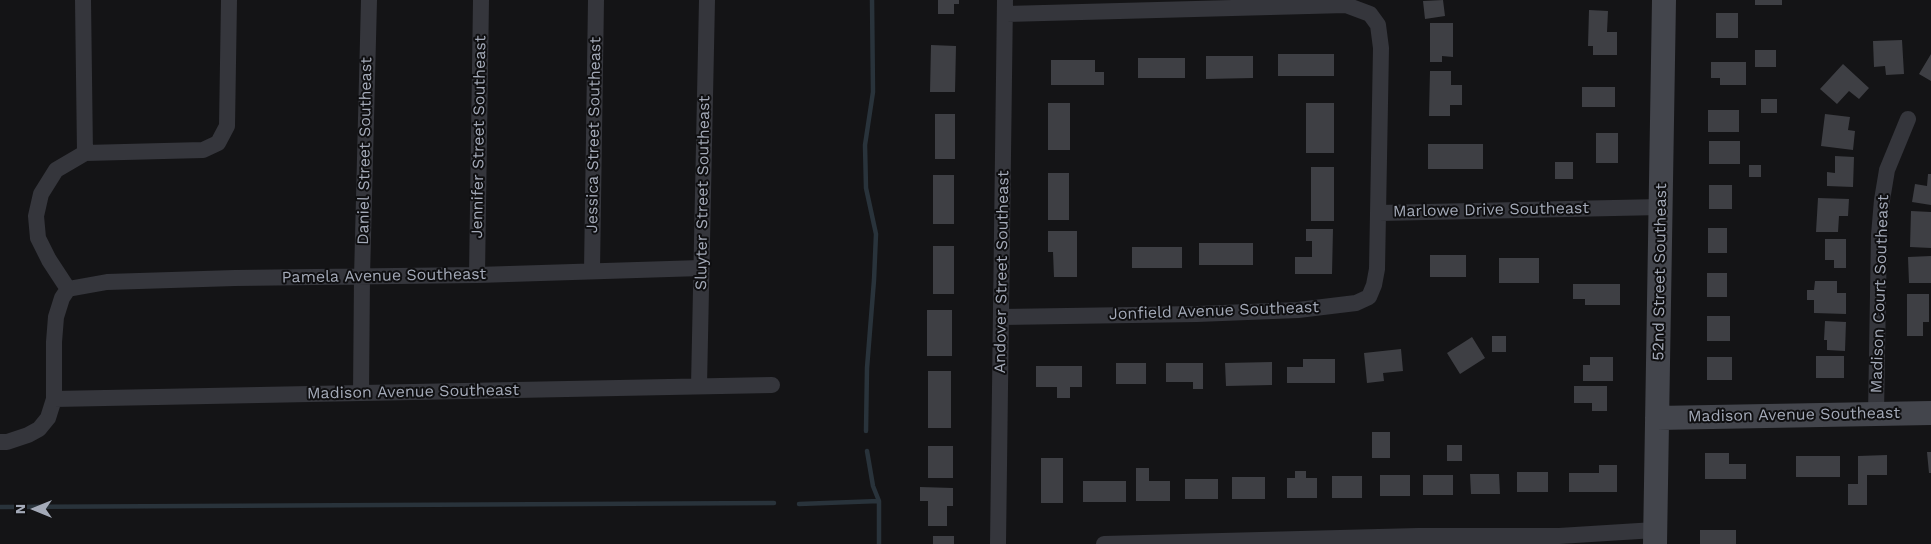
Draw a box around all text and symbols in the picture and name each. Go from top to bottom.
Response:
street label: Jennifer Street Southeast [468,35,490,239]
street label: Jessica Street Southeast [583,37,605,233]
street label: Daniel Street Southeast [354,57,376,245]
street label: Sluyter Street Southeast [692,96,714,290]
street label: Andover Street Southeast [991,170,1013,374]
street label: 52nd Street Southeast [1649,183,1671,361]
street label: Madison Court Southeast [1867,194,1893,394]
street label: Marlowe Drive Southeast [1393,199,1589,221]
street label: Pamela Avenue Southeast [282,265,486,287]
street label: Jonfield Avenue Southeast [1109,298,1319,324]
street label: Madison Avenue Southeast [307,381,519,403]
street label: Madison Avenue Southeast [1688,404,1900,426]
north arrow [10,484,60,534]
text: N [12,504,28,514]

